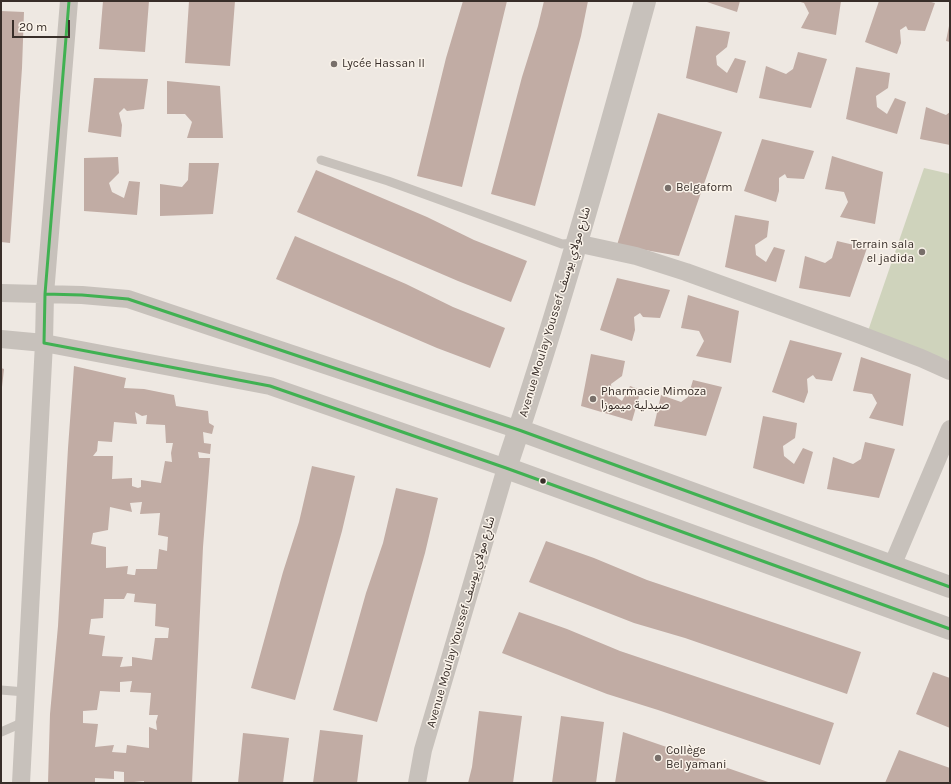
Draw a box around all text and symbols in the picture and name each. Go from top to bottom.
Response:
scale bar [14,12,72,38]
text: 20 m [19,20,47,34]
place label: Lycée Hassan II [342,57,425,71]
marker: Lycée Hassan II [329,59,339,69]
place label: Belgaform [676,181,733,195]
marker: Belgaform [663,183,673,193]
street label: Avenue Moulay Youssef شارع مولاي يوسف [516,205,594,419]
place label: Terrain sala el jadida [851,238,914,266]
marker: Terrain sala el jadida [917,247,927,257]
place label: Pharmacie Mimoza صيدلية ميموزا [601,385,706,413]
marker: Pharmacie Mimoza صيدلية ميموزا [588,394,598,404]
unlabelled marker [538,476,548,486]
street label: Avenue Moulay Youssef شارع مولاي يوسف [424,515,498,729]
place label: Collège Bel yamani [666,744,727,772]
marker: Collège Bel yamani [653,753,663,763]

